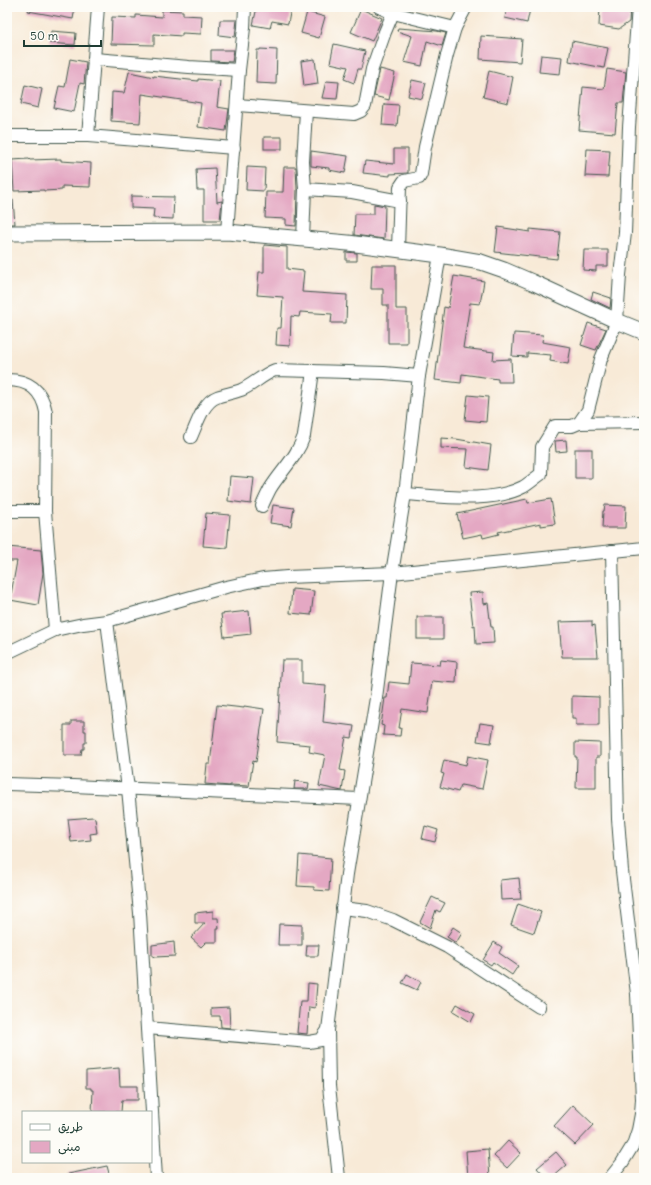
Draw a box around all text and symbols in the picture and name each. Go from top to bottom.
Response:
scale bar [24,22,101,48]
text: 50 m [30,28,59,43]
legend [22,1111,152,1163]
text: طريق [58,1119,83,1134]
text: مبنى [58,1139,81,1155]

